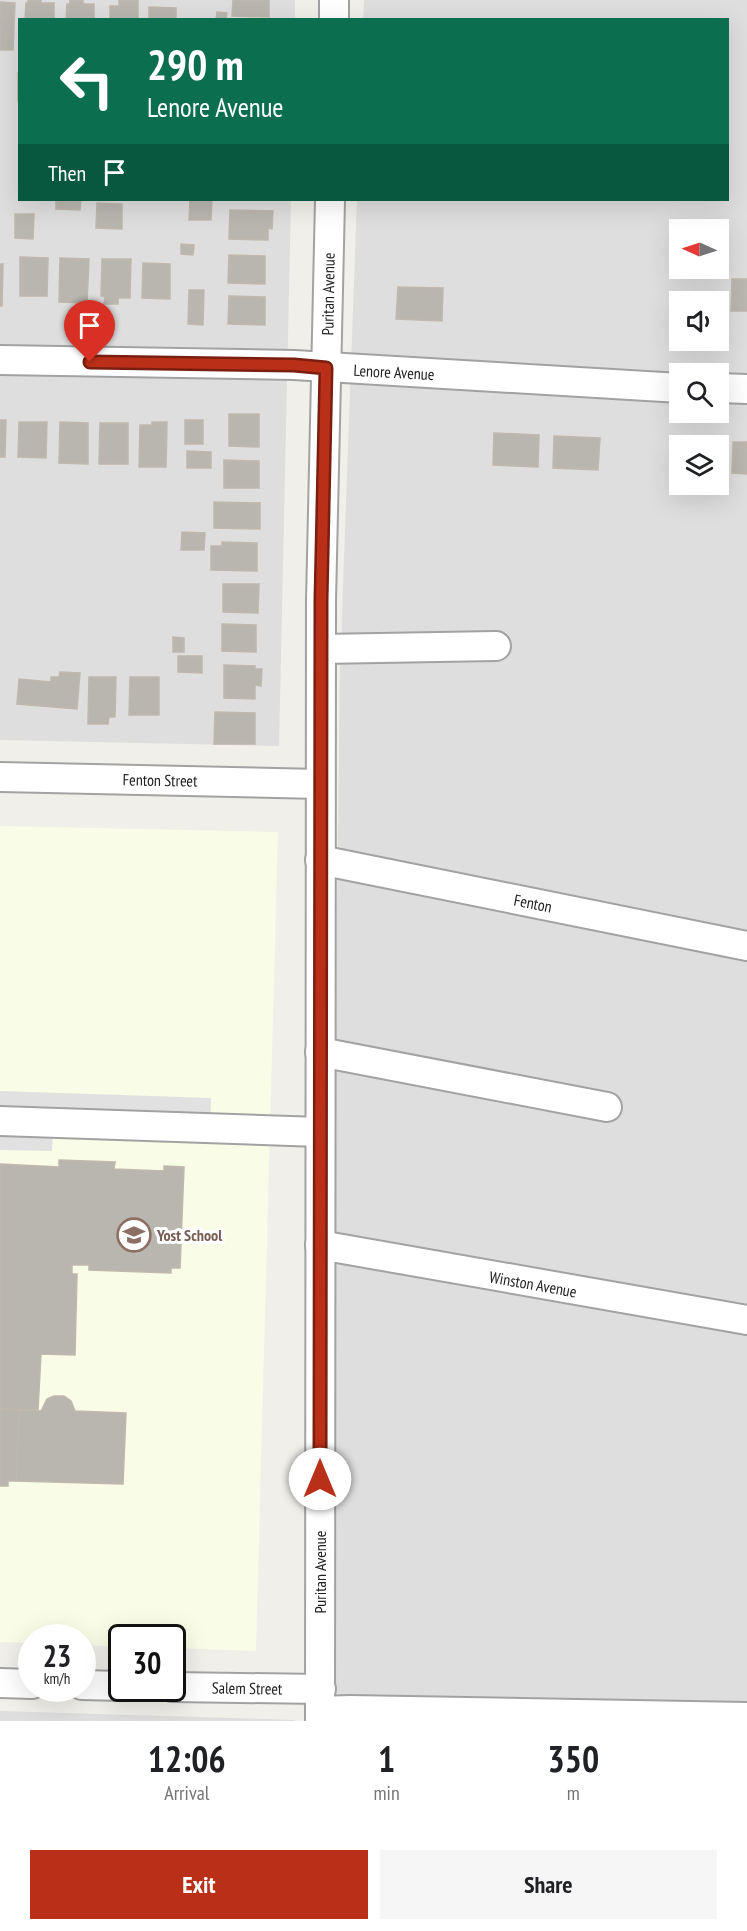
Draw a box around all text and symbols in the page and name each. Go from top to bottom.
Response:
text: 290 m [147,37,244,92]
icon: left [48,42,126,120]
text: Lenore Avenue [147,90,284,124]
icon: arrive [98,156,131,189]
text: Then [48,159,86,187]
north arrow [669,219,729,279]
map controls [669,219,729,495]
street label: Puritan Avenue [317,252,339,336]
button: sound [669,291,729,351]
pin [64,300,115,362]
icon: arrive [73,309,106,342]
street label: Lenore Avenue [353,360,435,384]
button: search [669,363,729,423]
button: layers [669,435,729,495]
street label: Fenton Street [122,769,198,791]
street label: Fenton [512,890,554,916]
school or university icon: Yost School [116,1217,152,1253]
place label: Yost School [156,1225,222,1245]
street label: Winston Avenue [488,1266,578,1302]
position arrow [288,1447,352,1511]
street label: Puritan Avenue [310,1531,330,1613]
speed limit sign: 30 [108,1624,186,1702]
text: 23 [43,1636,71,1675]
text: km/h [44,1669,70,1688]
street label: Salem Street [212,1677,283,1699]
text: 12:06 [148,1735,226,1782]
text: 1 [378,1735,395,1782]
text: 350 [548,1735,599,1782]
text: Arrival [164,1780,209,1806]
text: min [374,1780,400,1806]
text: m [567,1780,580,1806]
button: Exit [30,1850,368,1919]
button: Share [380,1850,717,1919]

